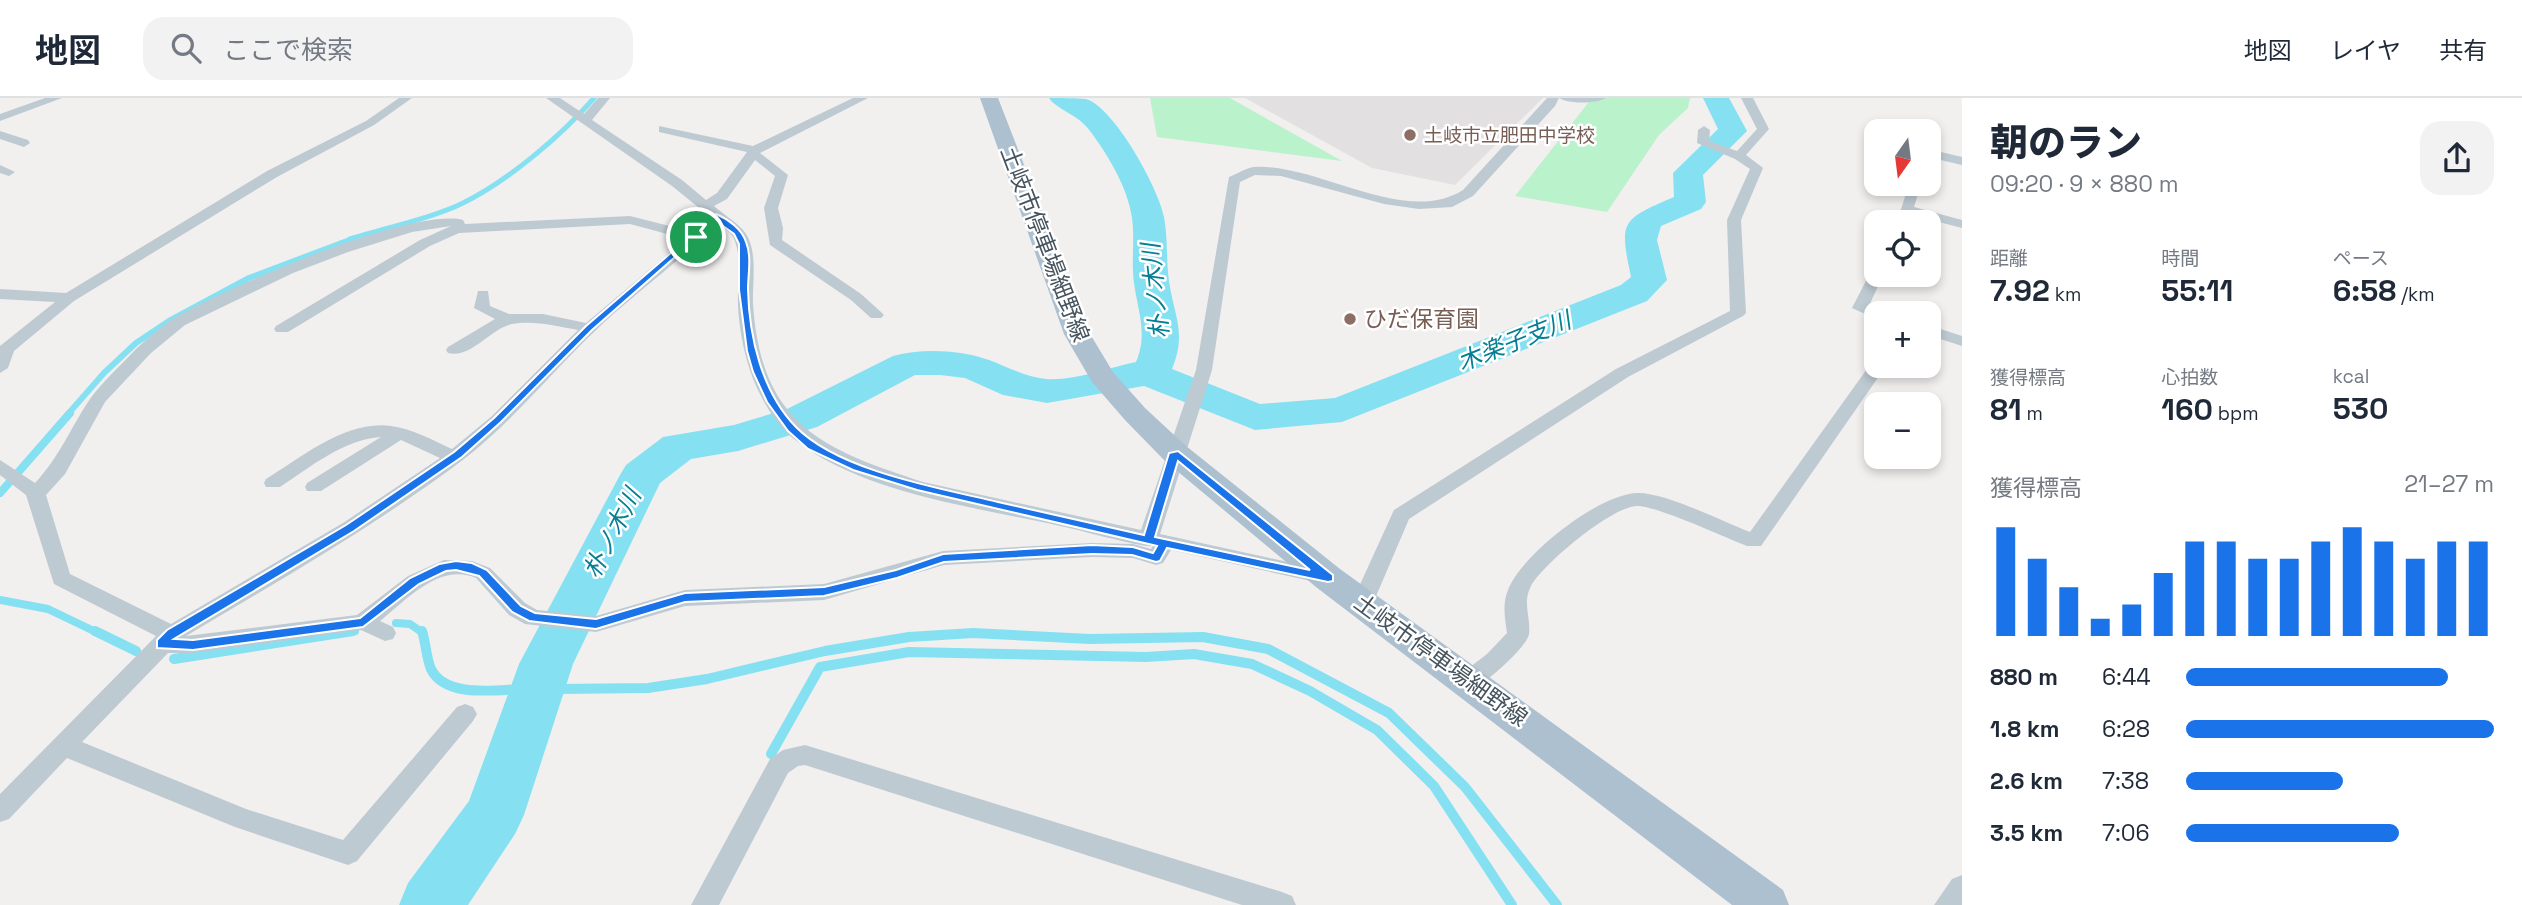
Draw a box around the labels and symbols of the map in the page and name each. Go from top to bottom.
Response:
north arrow [1864,119,1941,196]
place label: 土岐市立肥田中学校 [1424,123,1595,148]
marker: 土岐市立肥田中学校 [1402,127,1418,143]
street label: 土岐市停車場細野線 [994,142,1096,346]
pin [666,207,726,267]
water label: 朴ノ木川 [1134,239,1175,340]
water label: 木楽子支川 [1453,303,1578,378]
place label: ひだ保育園 [1364,304,1479,334]
marker: ひだ保育園 [1342,311,1358,327]
water label: 朴ノ木川 [576,481,649,583]
street label: 土岐市停車場細野線 [1348,587,1534,733]

